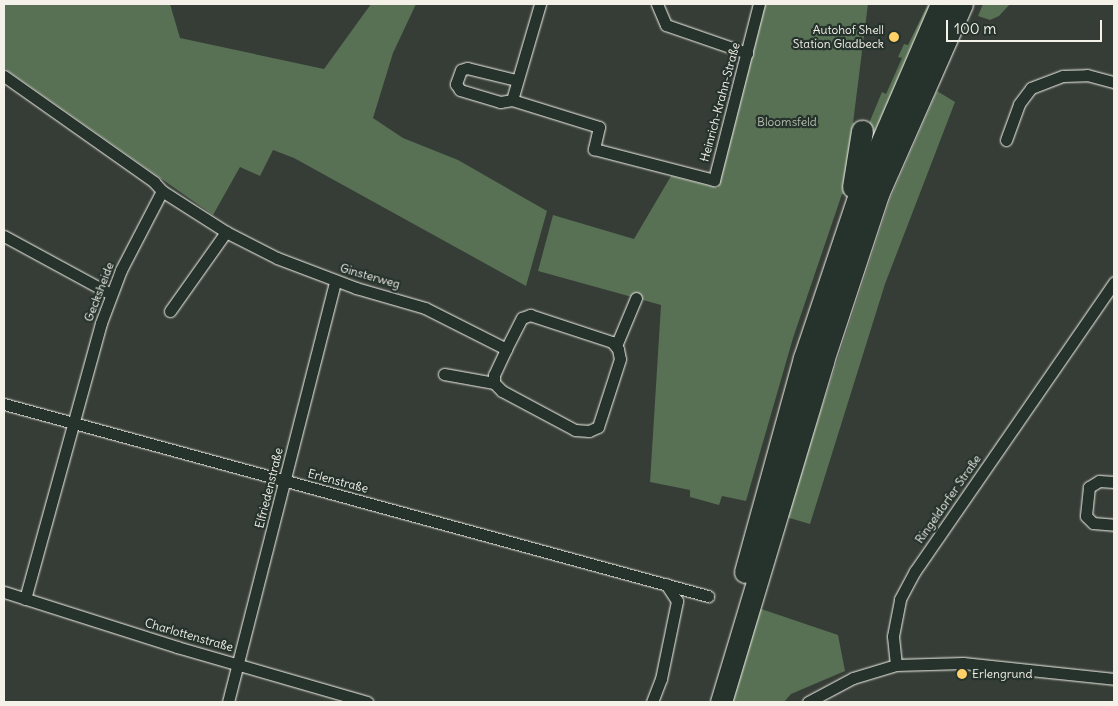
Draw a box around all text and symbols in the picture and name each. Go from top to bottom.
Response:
scale bar [948,10,1104,42]
text: 100 m [954,19,996,38]
place label: Autohof Shell Station Gladbeck [793,23,884,51]
marker: Autohof Shell Station Gladbeck [888,31,900,43]
street label: Heinrich-Krahn-Straße [697,41,743,163]
park label: Bloomsfeld [757,115,817,129]
street label: Gecksheide [81,260,117,324]
street label: Ginsterweg [338,261,402,291]
street label: Elfriedenstraße [252,446,286,530]
street label: Ringeldorfer Straße [912,452,984,546]
street label: Erlenstraße [306,466,370,496]
street label: Charlottenstraße [143,615,235,655]
place label: Erlengrund [972,667,1033,681]
marker: Erlengrund [956,668,968,680]

